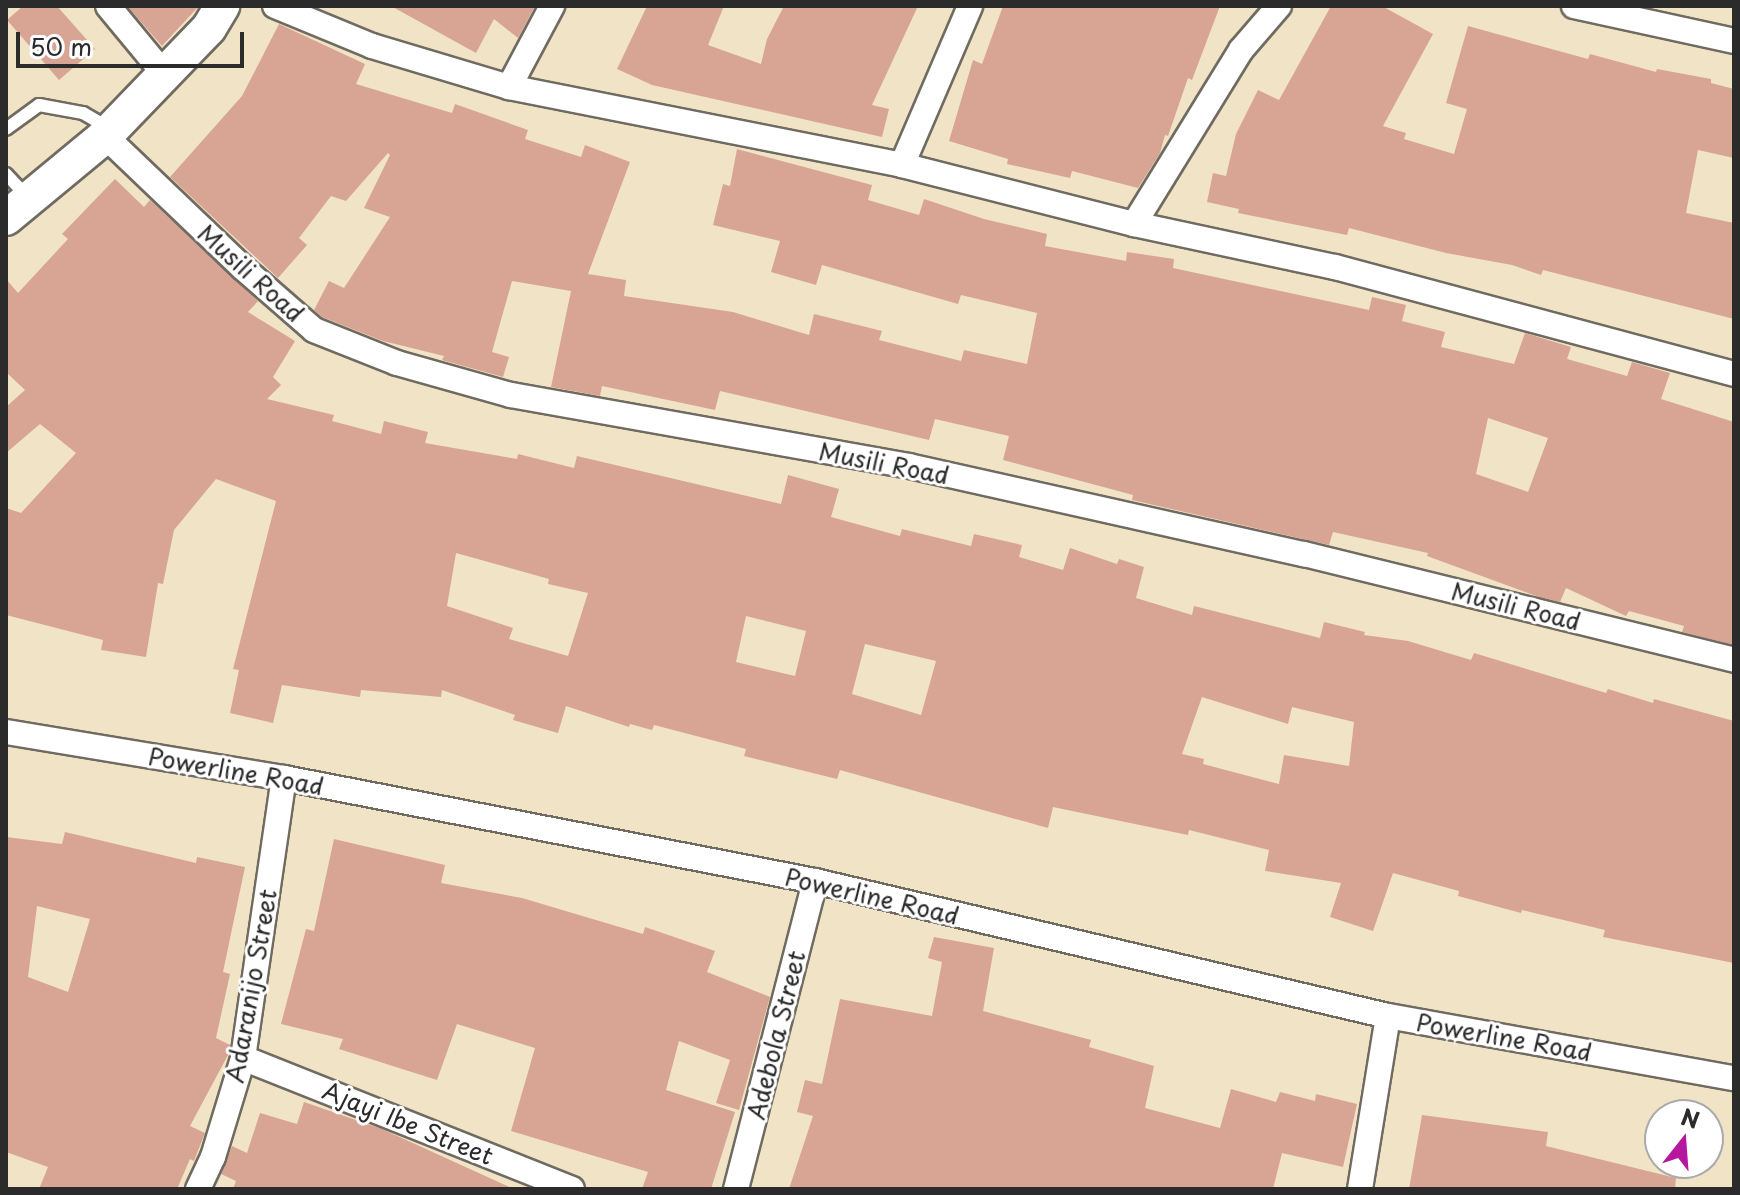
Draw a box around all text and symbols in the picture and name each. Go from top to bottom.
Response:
scale bar [20,16,248,66]
text: 50 m [30,28,92,64]
street label: Musili Road [192,218,310,328]
street label: Musili Road [816,436,952,490]
street label: Musili Road [1448,576,1584,636]
street label: Powerline Road [146,741,326,801]
street label: Powerline Road [782,862,962,930]
street label: Adaranijo Street [220,887,282,1085]
street label: Adebola Street [741,948,811,1122]
street label: Powerline Road [1414,1007,1594,1067]
street label: Ajayi Ibe Street [317,1075,499,1171]
north arrow [1644,1099,1724,1179]
text: N [1677,1099,1704,1136]

